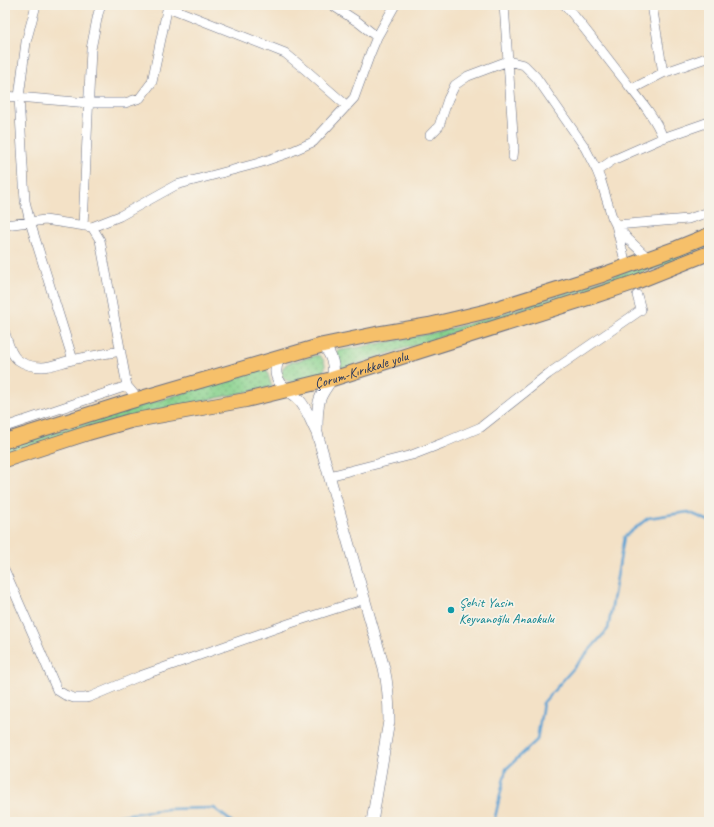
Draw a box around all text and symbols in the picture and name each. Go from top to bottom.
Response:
street label: Çorum-Kırıkkale yolu [313,347,410,391]
place label: Şehit Yasin Keyvanoğlu Anaokulu [459,594,555,627]
marker: Şehit Yasin Keyvanoğlu Anaokulu [446,605,456,615]

